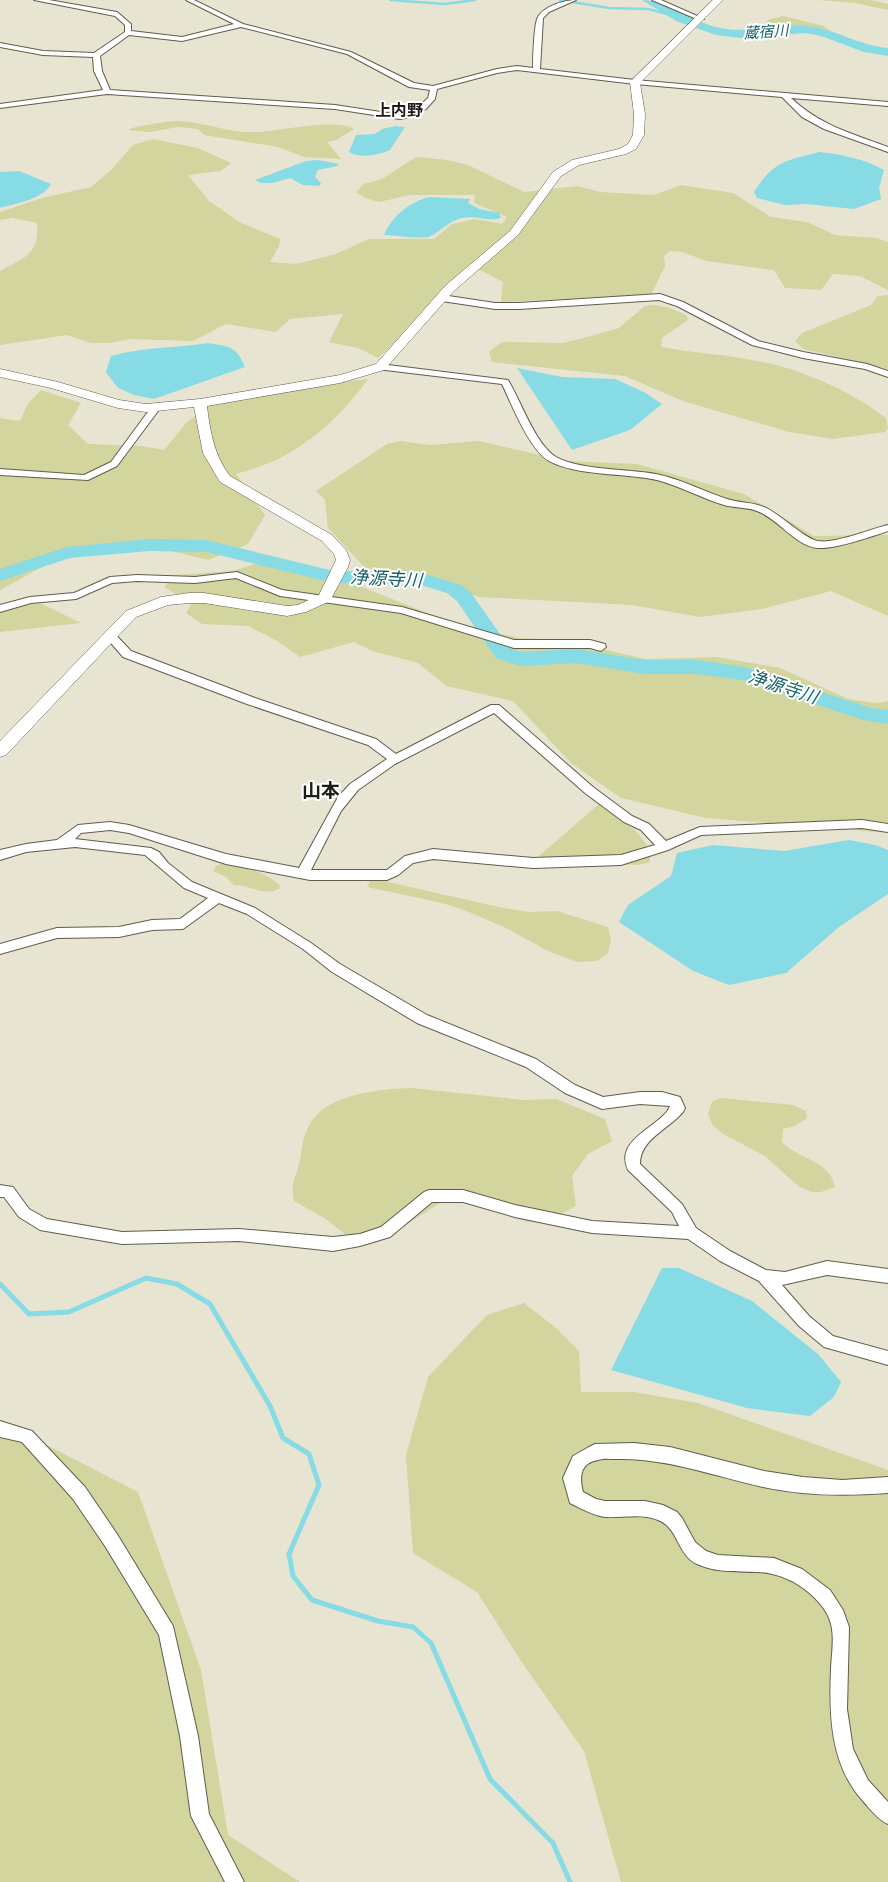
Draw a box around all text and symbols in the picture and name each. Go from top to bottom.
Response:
water label: 蔵宿川 [743,20,791,42]
district label: 上内野 [375,100,423,119]
water label: 浄源寺川 [350,565,425,591]
water label: 浄源寺川 [746,664,823,708]
district label: 山本 [302,778,340,801]

